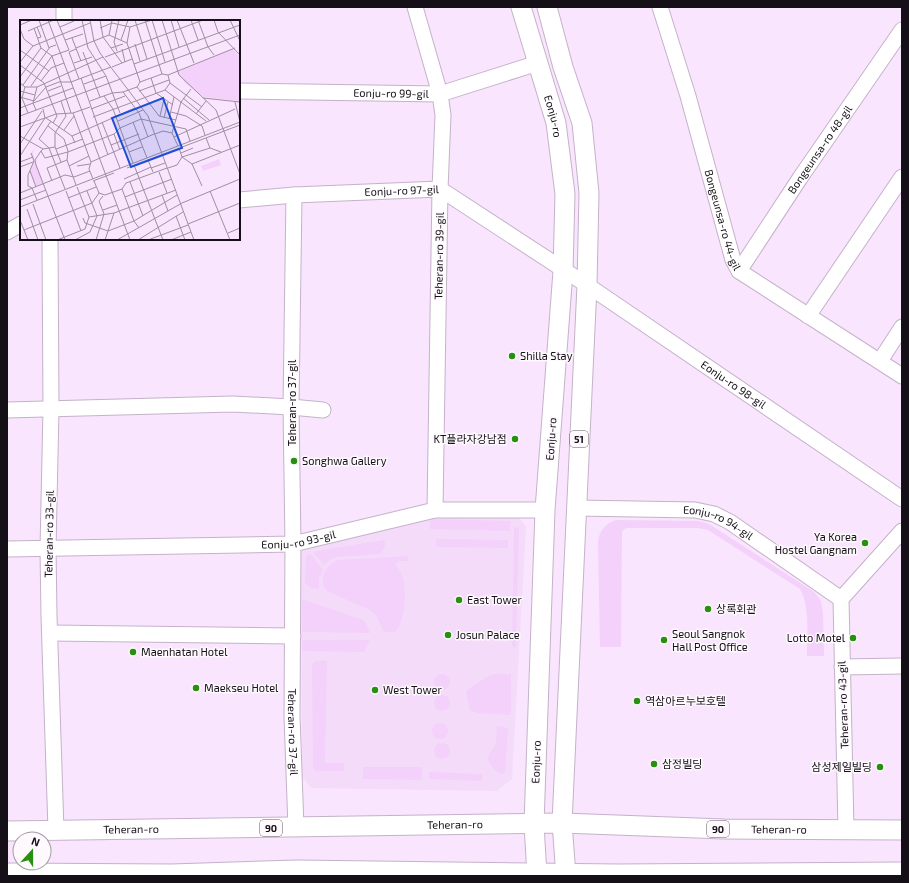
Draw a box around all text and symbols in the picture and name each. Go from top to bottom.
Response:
inset map [20,20,240,240]
street label: Eonju-ro 99-gil [353,86,430,100]
street label: Eonju-ro [542,93,565,138]
street label: Bongeunsa-ro 48-gil [785,102,855,196]
street label: Bongeunsa-ro 44-gil [702,168,745,273]
street label: Eonju-ro 97-gil [364,182,440,198]
street label: Teheran-ro 39-gil [431,211,446,300]
place label: Shilla Stay [520,349,573,362]
marker: Shilla Stay [507,351,517,361]
street label: Eonju-ro 98-gil [699,357,769,411]
street label: Teheran-ro 37-gil [285,359,298,446]
street label: Eonju-ro [543,417,559,461]
road number: 51 [570,431,588,447]
place label: KT플라자강남점 [433,432,507,445]
marker: KT플라자강남점 [510,434,520,444]
place label: Songhwa Gallery [302,454,387,467]
marker: Songhwa Gallery [289,456,299,466]
street label: Teheran-ro 33-gil [41,489,56,578]
street label: Eonju-ro 94-gil [683,503,756,543]
street label: Eonju-ro 93-gil [261,527,338,551]
place label: Ya Korea Hostel Gangnam [775,530,857,556]
marker: Ya Korea Hostel Gangnam [860,538,870,548]
place label: East Tower [467,593,522,606]
marker: East Tower [454,595,464,605]
place label: 상록회관 [716,602,756,615]
marker: 상록회관 [703,604,713,614]
place label: Seoul Sangnok Hall Post Office [672,627,748,653]
place label: Josun Palace [456,628,520,641]
marker: Josun Palace [443,630,453,640]
place label: Lotto Motel [787,631,846,644]
marker: Lotto Motel [848,633,858,643]
marker: Seoul Sangnok Hall Post Office [659,635,669,645]
place label: Maenhatan Hotel [141,645,228,658]
marker: Maenhatan Hotel [128,647,138,657]
street label: Teheran-ro 43-gil [834,660,851,749]
place label: Maekseu Hotel [204,681,279,694]
marker: Maekseu Hotel [191,683,201,693]
place label: West Tower [383,683,442,696]
marker: West Tower [370,685,380,695]
street label: Teheran-ro 37-gil [286,688,301,776]
place label: 역삼아르누보호텔 [645,694,726,707]
marker: 역삼아르누보호텔 [632,696,642,706]
street label: Eonju-ro [528,740,544,784]
place label: 삼정빌딩 [662,757,702,770]
marker: 삼정빌딩 [649,759,659,769]
place label: 삼성제일빌딩 [811,760,872,773]
marker: 삼성제일빌딩 [875,762,885,772]
street label: Teheran-ro [427,817,483,831]
road number: 90 [260,820,282,836]
road number: 90 [707,821,729,837]
street label: Teheran-ro [103,822,159,836]
street label: Teheran-ro [751,822,807,835]
north arrow [12,831,52,871]
text: N [30,834,42,849]

